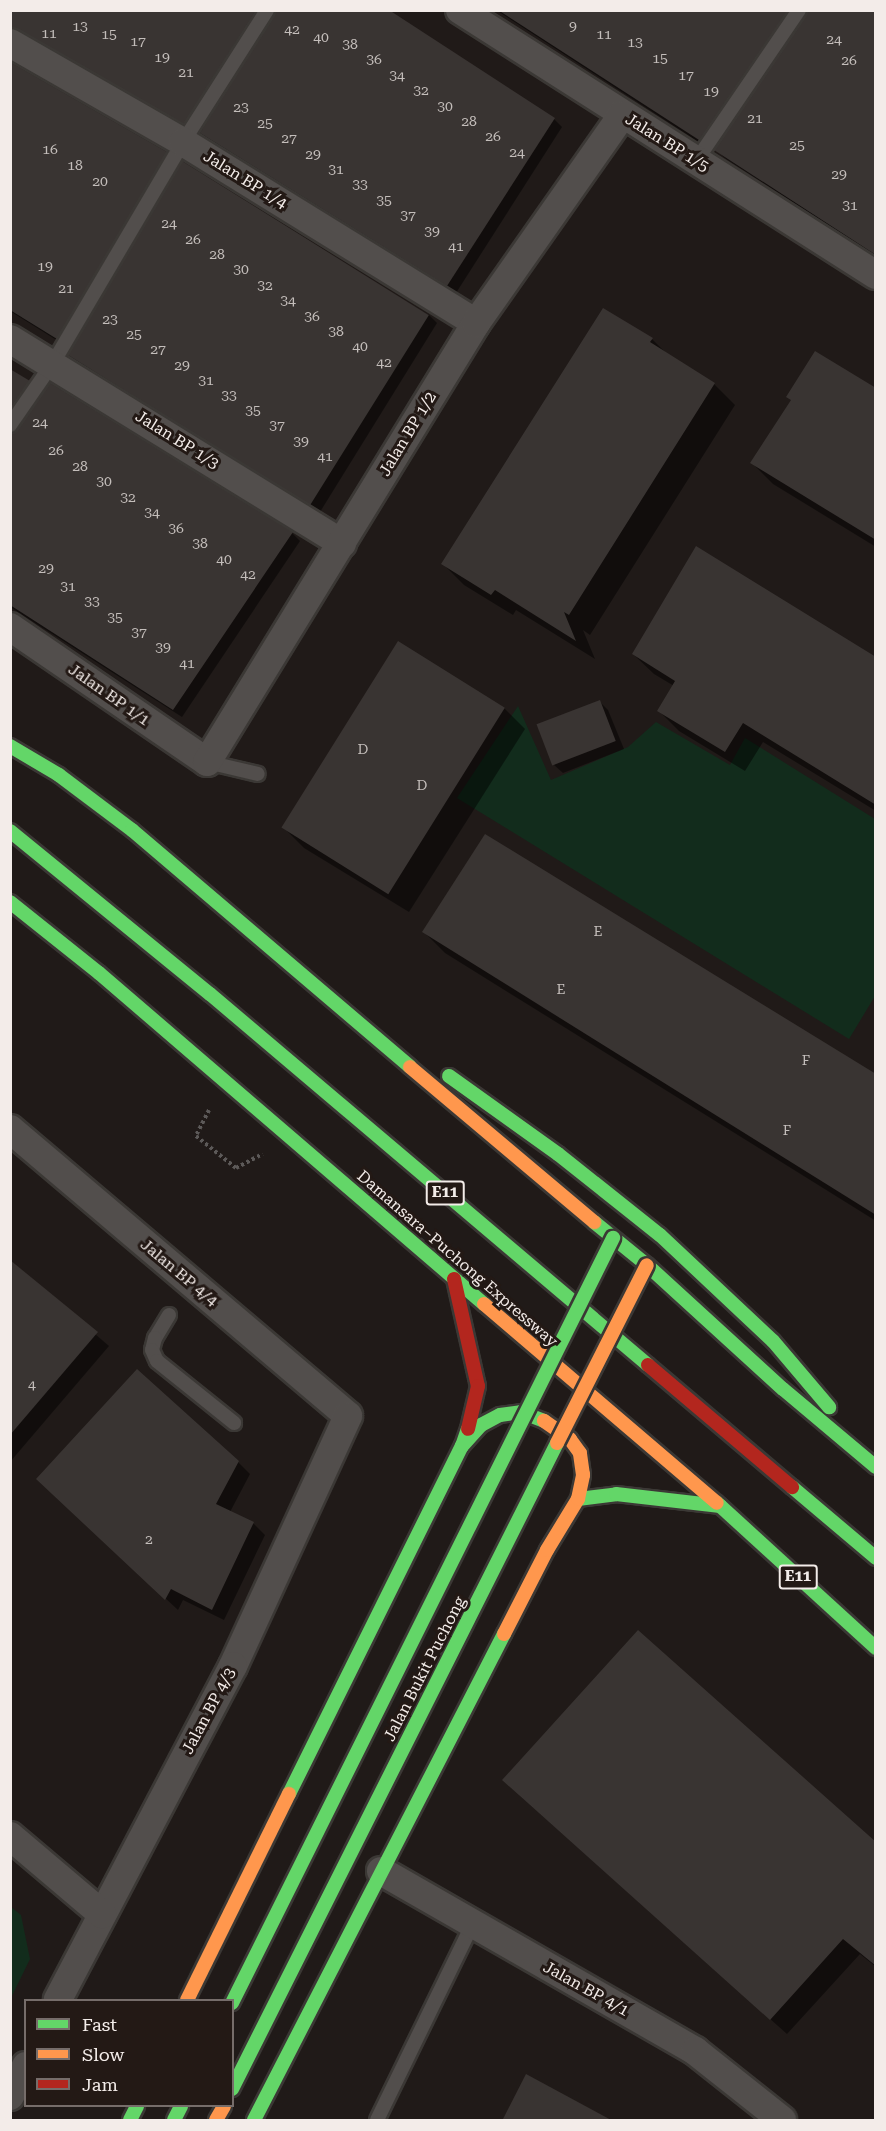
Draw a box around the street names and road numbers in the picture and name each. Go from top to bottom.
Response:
street label: Jalan BP 1/5 [622,110,712,176]
street label: Jalan BP 1/4 [200,147,290,213]
street label: Jalan BP 1/2 [375,388,441,480]
street label: Jalan BP 1/3 [132,407,222,473]
street label: Jalan BP 1/1 [65,660,153,730]
street label: Damansara–Puchong Expressway [353,1167,561,1351]
road number: E11 [426,1181,464,1205]
street label: Jalan BP 4/4 [136,1235,222,1311]
road number: E11 [778,1565,818,1589]
street label: Jalan Bukit Puchong [380,1593,470,1745]
street label: Jalan BP 4/3 [178,1665,240,1757]
street label: Jalan BP 4/1 [540,1958,632,2020]

